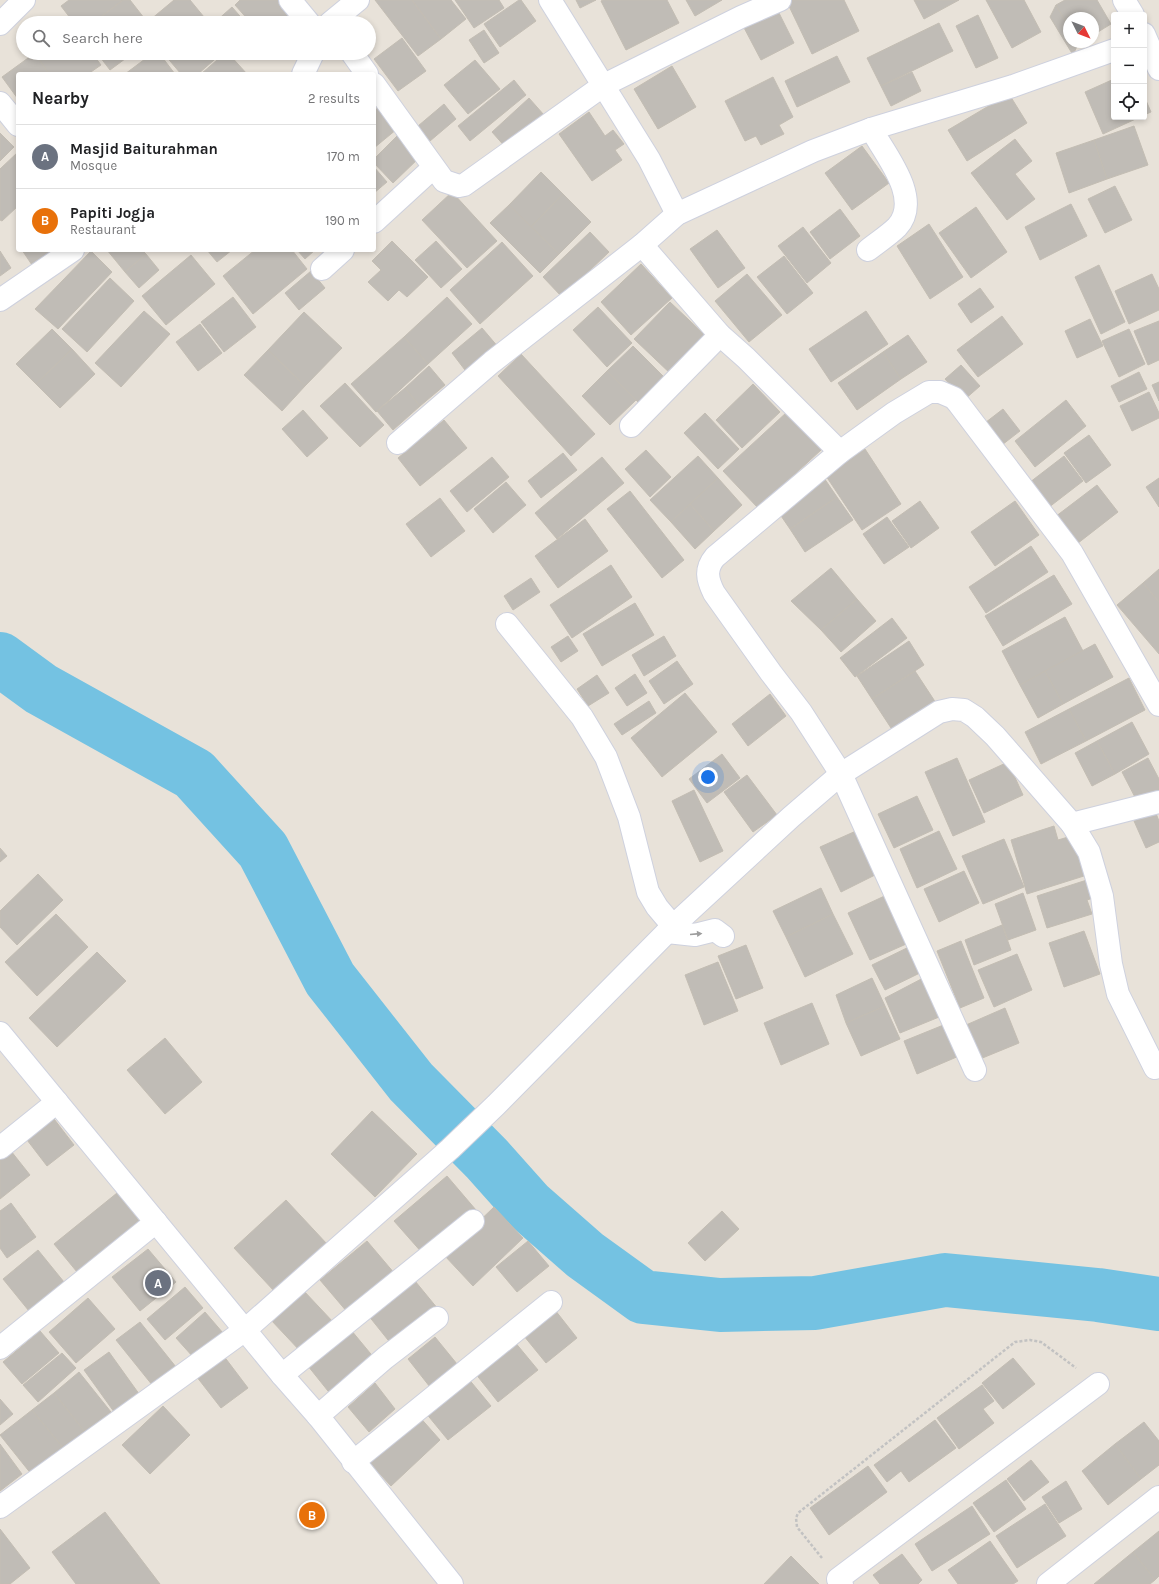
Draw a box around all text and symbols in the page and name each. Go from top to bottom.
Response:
north arrow [1063,12,1099,48]
map controls [1111,12,1147,120]
button: + [1111,12,1147,48]
search box [16,16,376,60]
icon: search [30,27,52,49]
text: Search here [62,29,143,47]
button: − [1111,48,1147,84]
button: locate [1111,84,1147,120]
text: Nearby [32,88,89,108]
text: 2 results [308,91,360,106]
text: Masjid Baiturahman [70,140,218,158]
text: A [41,149,49,164]
text: 170 m [327,149,360,164]
text: Mosque [70,158,117,173]
text: Papiti Jogja [70,204,155,222]
text: B [41,213,49,228]
text: 190 m [325,213,360,228]
text: Restaurant [70,222,136,237]
your location [698,767,718,787]
one-way arrow [690,931,702,937]
pin: A [145,1268,171,1298]
pin: B [299,1500,325,1530]

